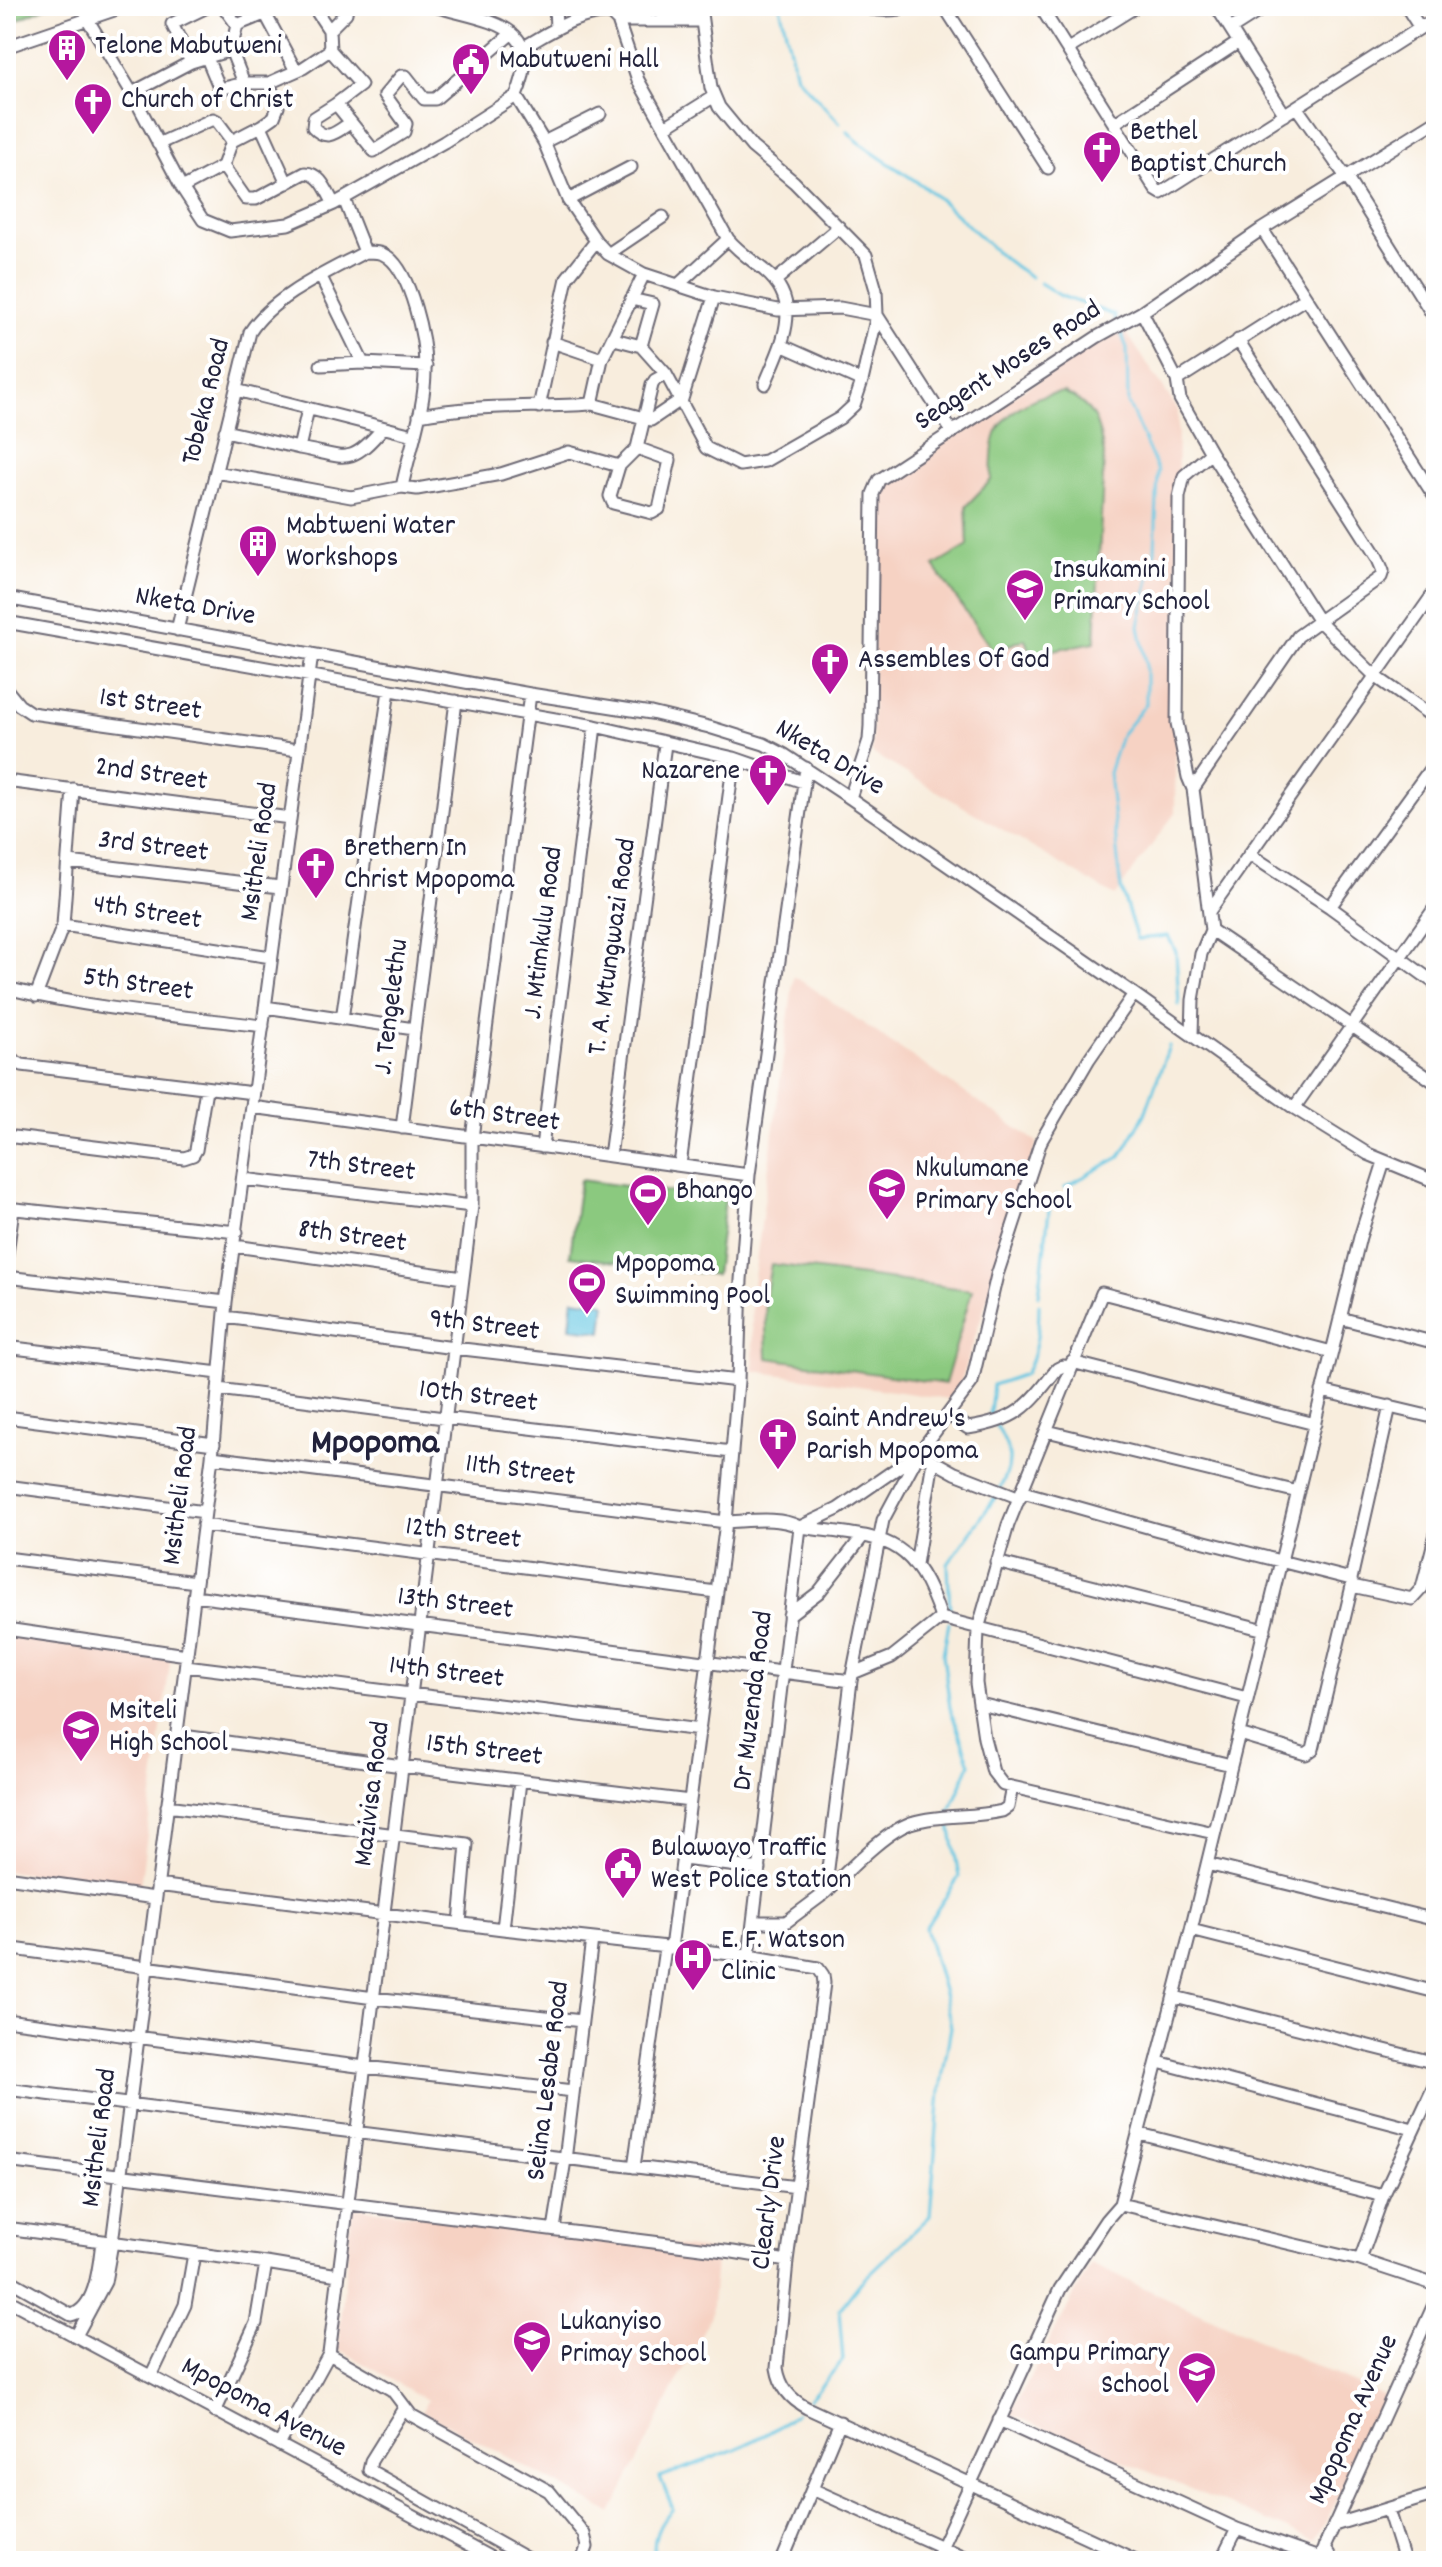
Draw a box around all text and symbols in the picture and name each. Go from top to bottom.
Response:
building icon: Telone Mabutweni [46,27,88,82]
place label: Telone Mabutweni [95,28,282,68]
public building icon: Mabutweni Hall [450,41,492,96]
place label: Mabutweni Hall [499,42,659,82]
church icon: Church of Christ [72,81,114,136]
place label: Church of Christ [121,82,294,122]
place label: Bethel Baptist Church [1130,114,1287,186]
church icon: Bethel Baptist Church [1081,129,1123,184]
street label: Seagent Moses Road [908,292,1110,442]
street label: Tobeka Road [173,335,243,469]
place label: Mabtweni Water Workshops [286,508,456,580]
building icon: Mabtweni Water Workshops [237,523,279,578]
place label: Insukamini Primary School [1053,552,1210,624]
school or university icon: Insukamini Primary School [1004,567,1046,622]
street label: Nketa Drive [132,578,258,638]
church icon: Assembles Of God [809,641,851,696]
place label: Assembles Of God [858,642,1050,682]
street label: 1st Street [96,679,204,733]
street label: Nketa Drive [767,711,891,807]
street label: 2nd Street [92,748,210,804]
church icon: Nazarene [747,752,789,807]
place label: Nazarene [641,753,740,793]
street label: Msitheli Road [231,780,291,924]
street label: 3rd Street [96,821,210,875]
place label: Brethern In Christ Mpopoma [344,830,515,902]
street label: T. A. Mtungwazi Road [579,836,649,1058]
church icon: Brethern In Christ Mpopoma [295,845,337,900]
street label: J. Mtimkulu Road [515,845,575,1021]
street label: 4th Street [90,886,204,942]
street label: J. Tengelethu [365,937,421,1077]
street label: 5th Street [80,958,196,1014]
street label: 6th Street [446,1089,562,1145]
street label: 7th Street [305,1142,417,1194]
place label: Nkulumane Primary School [915,1151,1072,1223]
school or university icon: Nkulumane Primary School [866,1166,908,1221]
sports icon: Bhango [627,1172,669,1227]
place label: Bhango [676,1173,753,1213]
street label: 8th Street [295,1211,409,1265]
place label: Mpopoma Swimming Pool [615,1246,770,1318]
sports icon: Mpopoma Swimming Pool [566,1261,608,1316]
street label: 9th Street [427,1300,541,1354]
street label: 10th Street [416,1371,540,1425]
place label: Saint Andrew's Parish Mpopoma [806,1401,979,1473]
church icon: Saint Andrew's Parish Mpopoma [757,1416,799,1471]
district label: Mpopoma [311,1419,440,1471]
street label: Msitheli Road [154,1424,210,1568]
street label: 11th Street [463,1445,577,1499]
street label: 12th Street [403,1508,523,1562]
street label: 13th Street [395,1578,515,1632]
street label: Dr Muzenda Road [724,1609,786,1793]
street label: 14th Street [386,1647,506,1701]
place label: Msiteli High School [109,1693,228,1765]
school or university icon: Msiteli High School [60,1708,102,1763]
street label: Mazivisa Road [345,1719,403,1869]
street label: 15th Street [424,1725,544,1779]
place label: Bulawayo Traffic West Police Station [651,1830,852,1902]
public building icon: Bulawayo Traffic West Police Station [602,1845,644,1900]
place label: E. F. Watson Clinic [721,1922,845,1994]
hospital icon: E. F. Watson Clinic [672,1937,714,1992]
street label: Selina Lesabe Road [518,1979,582,2183]
street label: Msitheli Road [73,2066,129,2210]
street label: Clearly Drive [743,2134,799,2272]
place label: Lukanyiso Primay School [560,2304,707,2376]
school or university icon: Lukanyiso Primay School [511,2319,553,2374]
street label: Mpopoma Avenue [1300,2328,1410,2512]
place label: Gampu Primary School [1009,2335,1170,2407]
street label: Mpopoma Avenue [173,2348,353,2470]
school or university icon: Gampu Primary School [1176,2350,1218,2405]

